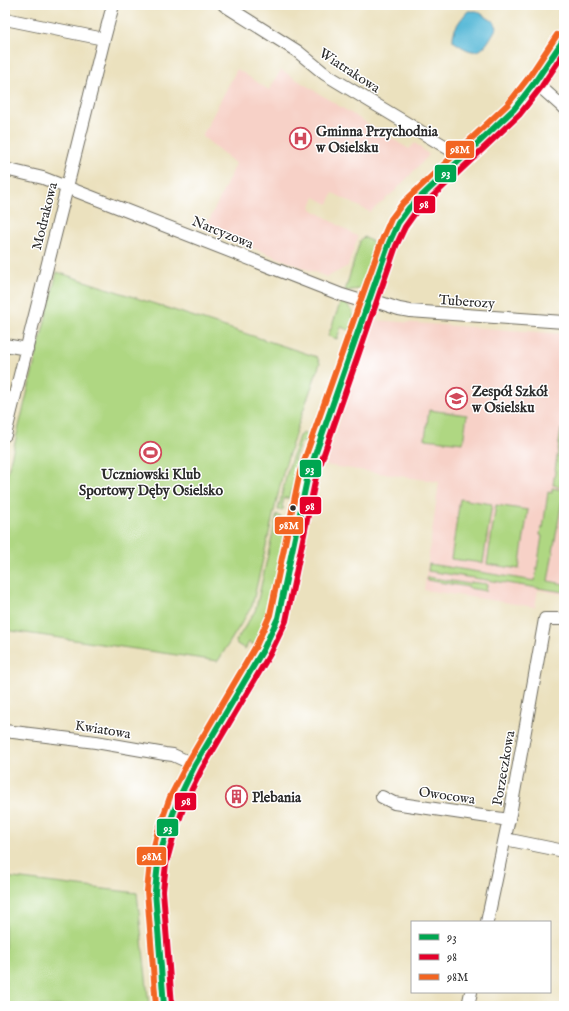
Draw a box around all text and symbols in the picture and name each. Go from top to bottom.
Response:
street label: Wiatrakowa [316,44,384,98]
place label: Gminna Przychodnia w Osielsku [315,123,439,157]
hospital icon: Gminna Przychodnia w Osielsku [287,126,313,152]
line badge: 98M [445,140,475,159]
text: 98M [449,143,470,157]
line badge: 93 [434,164,457,183]
text: 93 [441,167,450,181]
street label: Modrakowa [28,180,62,252]
line badge: 98 [413,195,436,214]
text: 98 [418,198,429,212]
street label: Narcyzowa [189,212,257,254]
street label: Tuberozy [438,291,496,313]
place label: Zespół Szkół w Osielsku [471,383,549,417]
school or university icon: Zespół Szkół w Osielsku [443,386,469,412]
sports icon: Uczniowski Klub Sportowy Dęby Osielsko [138,439,164,465]
line badge: 93 [299,459,322,478]
text: 93 [305,463,314,477]
place label: Uczniowski Klub Sportowy Dęby Osielsko [79,466,223,500]
line badge: 98 [299,496,322,515]
text: 98 [304,500,315,514]
unlabelled marker [288,503,298,513]
line badge: 98M [274,516,304,535]
text: 98M [278,519,299,533]
street label: Kwiatowa [74,717,133,743]
street label: Porzeczkowa [489,728,520,807]
street label: Owocowa [417,783,477,809]
building icon: Plebania [223,784,249,810]
place label: Plebania [252,789,302,807]
line badge: 98 [174,792,197,811]
text: 98 [180,795,191,809]
line badge: 93 [156,818,179,837]
text: 93 [163,822,172,836]
line badge: 98M [136,846,167,866]
text: 98M [141,850,162,864]
legend [411,921,551,993]
text: 93 [446,930,457,945]
text: 98 [446,950,457,965]
text: 98M [446,970,468,985]

